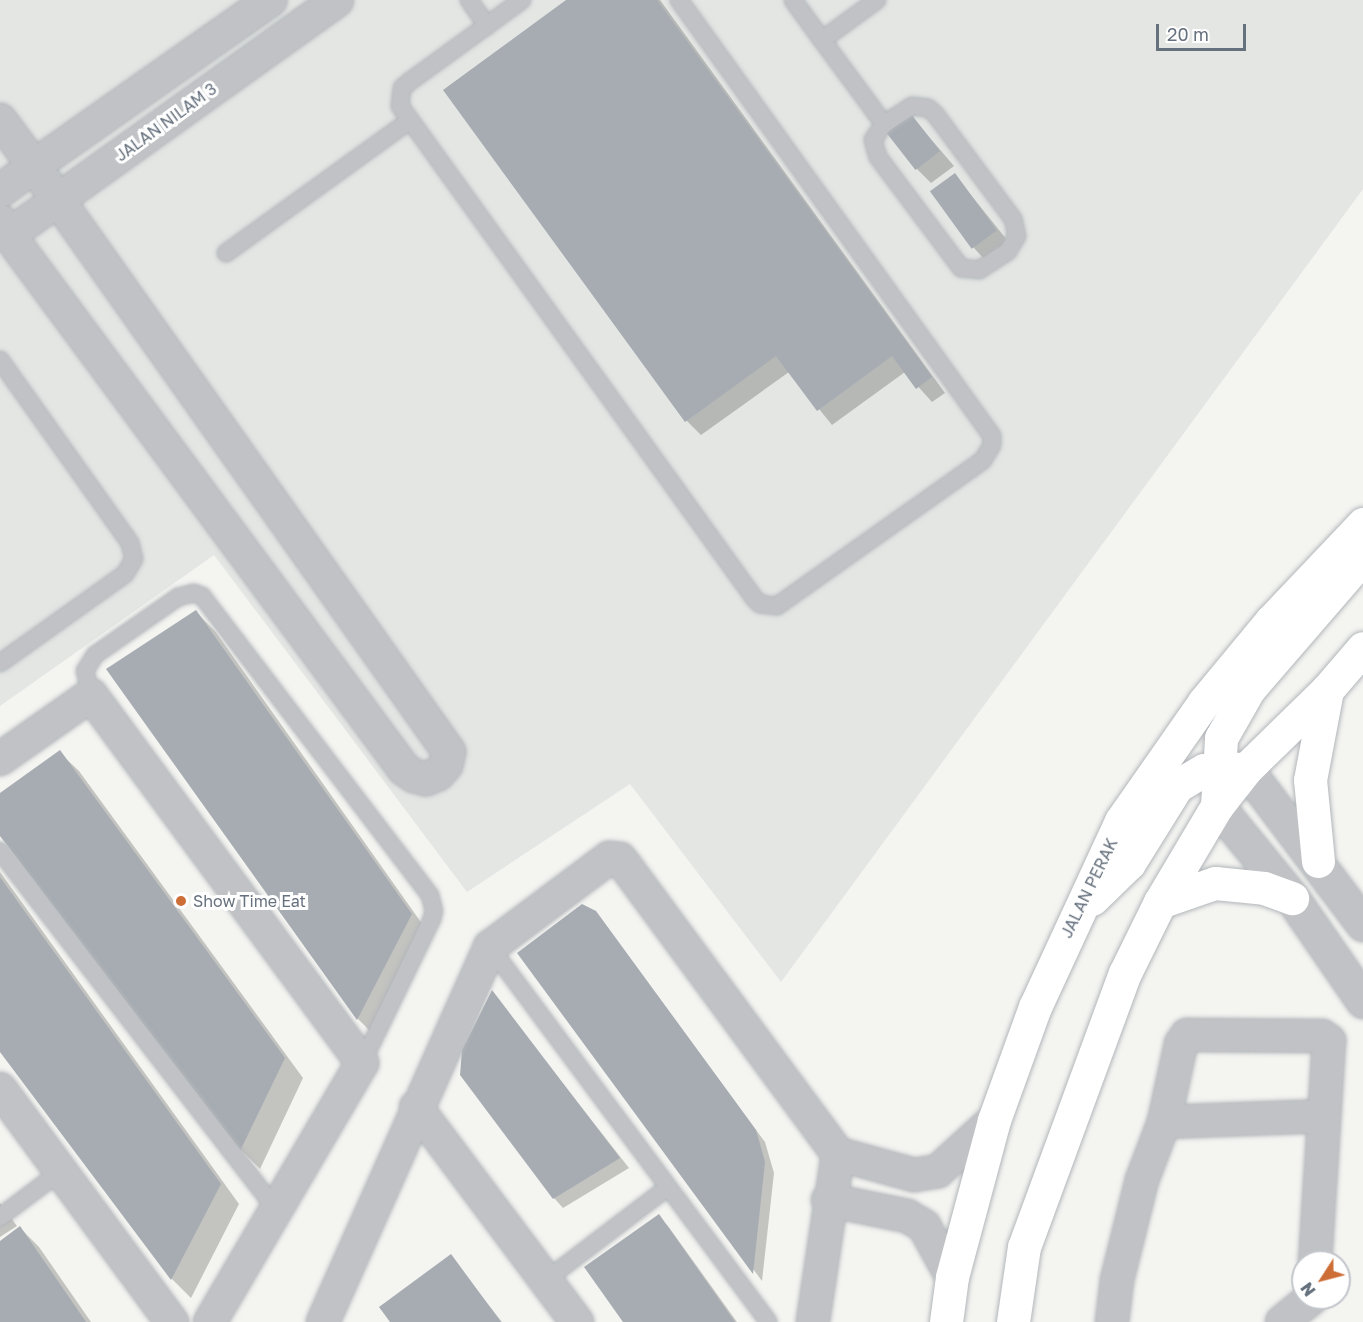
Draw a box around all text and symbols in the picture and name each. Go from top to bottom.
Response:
scale bar [1159,12,1249,50]
text: 20 m [1167,23,1209,45]
street label: JALAN NILAM 3 [112,79,220,165]
street label: JALAN PERAK [1057,835,1121,941]
place label: Show Time Eat [193,891,306,911]
marker: Show Time Eat [174,894,188,908]
north arrow [1291,1250,1351,1310]
text: N [1296,1279,1320,1300]

